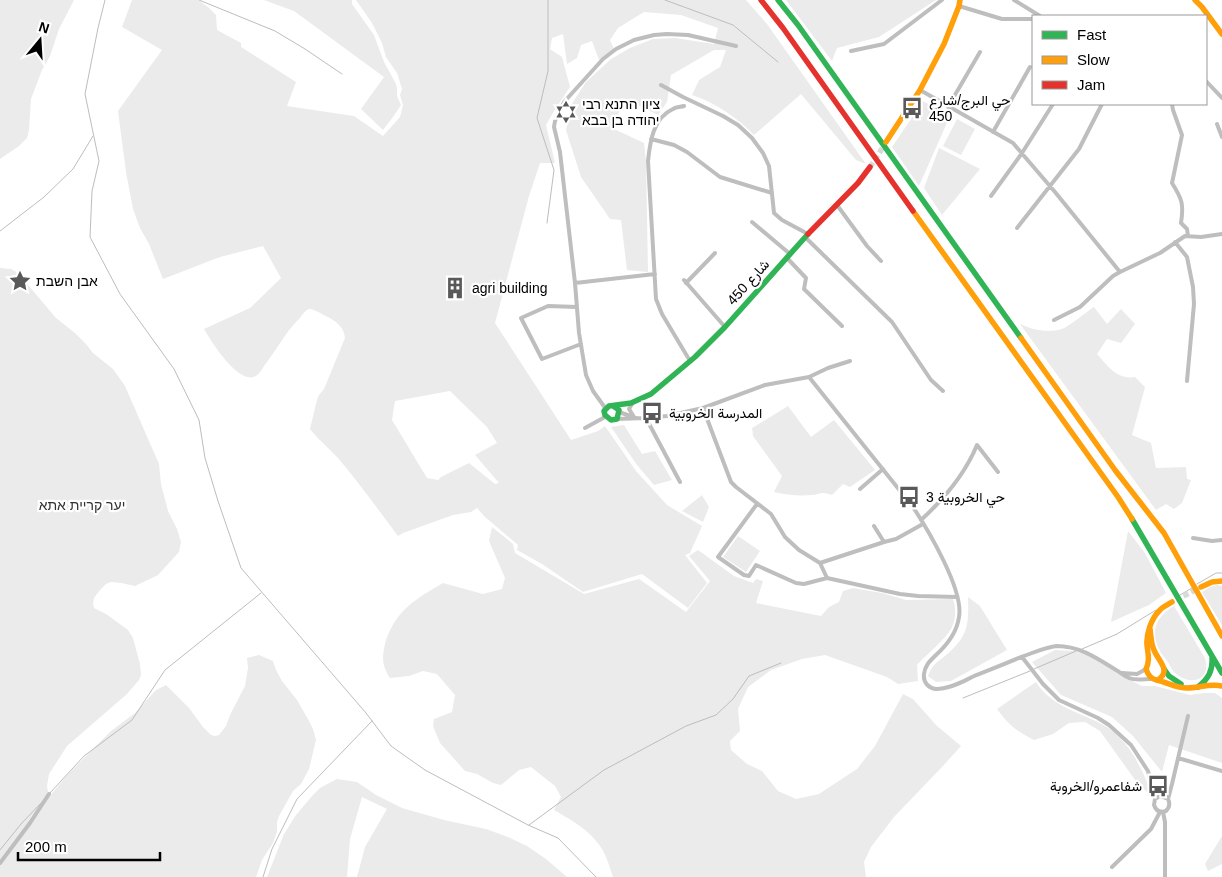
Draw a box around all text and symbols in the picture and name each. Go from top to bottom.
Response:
north arrow [15,15,65,65]
legend [1032,15,1207,105]
text: N [37,18,51,37]
text: Fast [1077,26,1107,43]
text: Slow [1077,51,1110,68]
text: Jam [1077,76,1105,93]
place label: حي البرج/شارع 450 [929,92,1010,124]
bus stop icon: حي البرج/شارع 450 [899,95,925,121]
place label: ציון התנא רבי יהודה בן בבא [582,96,661,128]
synagogue icon: ציון התנא רבי יהודה בן בבא [553,99,579,125]
street label: شارع 450 [724,256,775,310]
place icon: אבן השבת [7,268,33,294]
place label: אבן השבת [36,273,98,289]
building icon: agri building [442,275,468,301]
place label: agri building [472,280,548,296]
bus stop icon: المدرسة الخروبية [639,400,665,426]
place label: المدرسة الخروبية [669,405,762,422]
bus stop icon: حي الخروبية 3 [896,484,922,510]
place label: حي الخروبية 3 [926,489,1005,509]
park label: יער קריית אתא [39,497,125,513]
bus stop icon: شفاعمرو/الخروبة [1145,773,1171,799]
place label: شفاعمرو/الخروبة [1050,778,1142,795]
scale bar [18,830,160,862]
text: 200 m [25,838,67,855]

